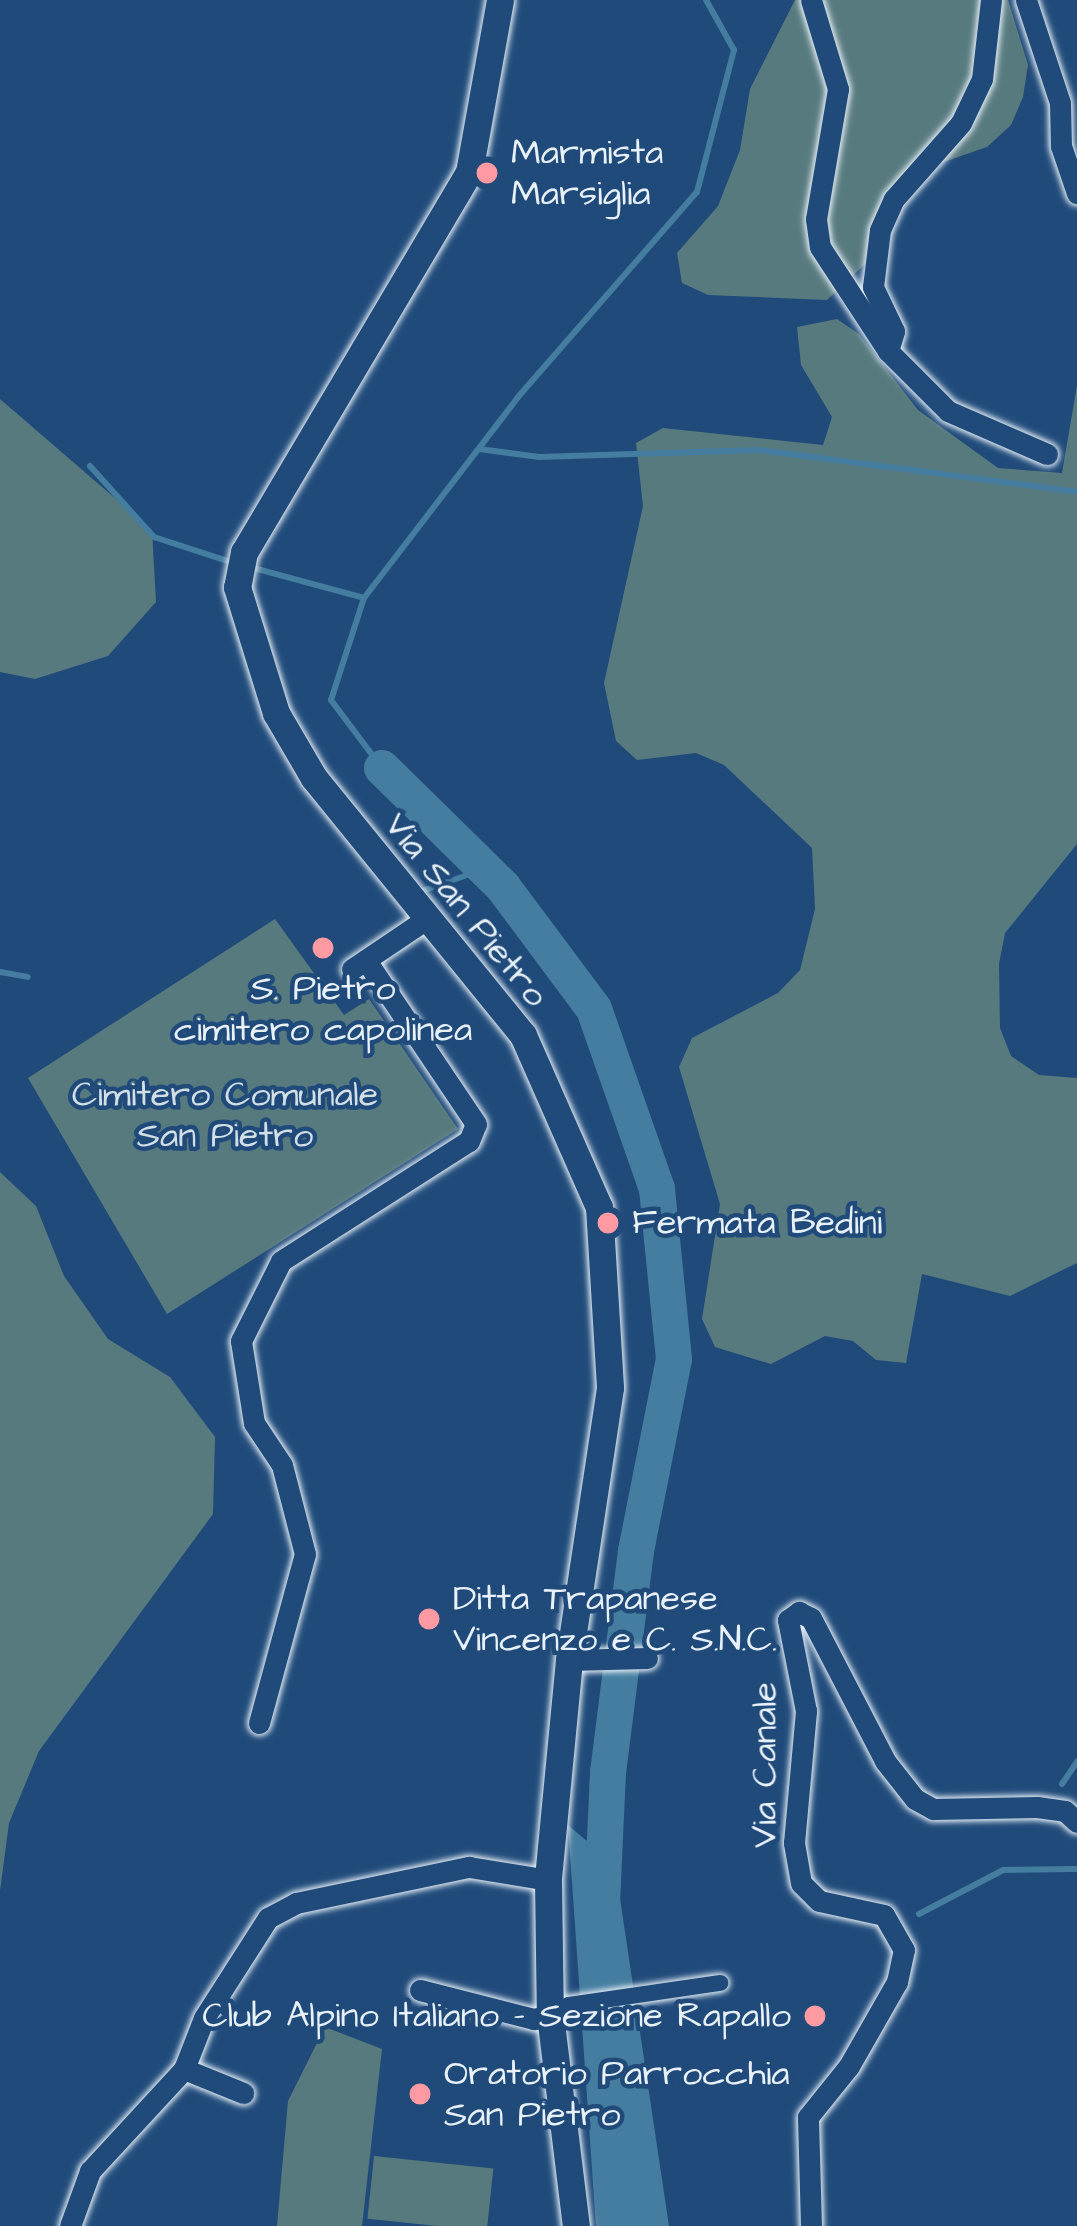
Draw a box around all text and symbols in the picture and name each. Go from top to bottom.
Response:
place label: Marmista Marsiglia [511,130,663,215]
marker: Marmista Marsiglia [474,160,500,186]
street label: Via San Pietro [375,804,557,1016]
marker: S. Pietro cimitero capolinea [310,935,336,961]
place label: S. Pietro cimitero capolinea [174,966,472,1051]
park label: Cimitero Comunale San Pietro [72,1072,378,1157]
place label: Fermata Bedini [632,1201,882,1245]
marker: Fermata Bedini [595,1210,621,1236]
place label: Ditta Trapanese Vincenzo e C. S.N.C. [453,1576,777,1661]
marker: Ditta Trapanese Vincenzo e C. S.N.C. [416,1606,442,1632]
street label: Via Canale [743,1682,787,1848]
place label: Club Alpino Italiano - Sezione Rapallo [202,1994,791,2038]
marker: Club Alpino Italiano - Sezione Rapallo [802,2003,828,2029]
place label: Oratorio Parrocchia San Pietro [444,2051,789,2136]
marker: Oratorio Parrocchia San Pietro [407,2081,433,2107]

